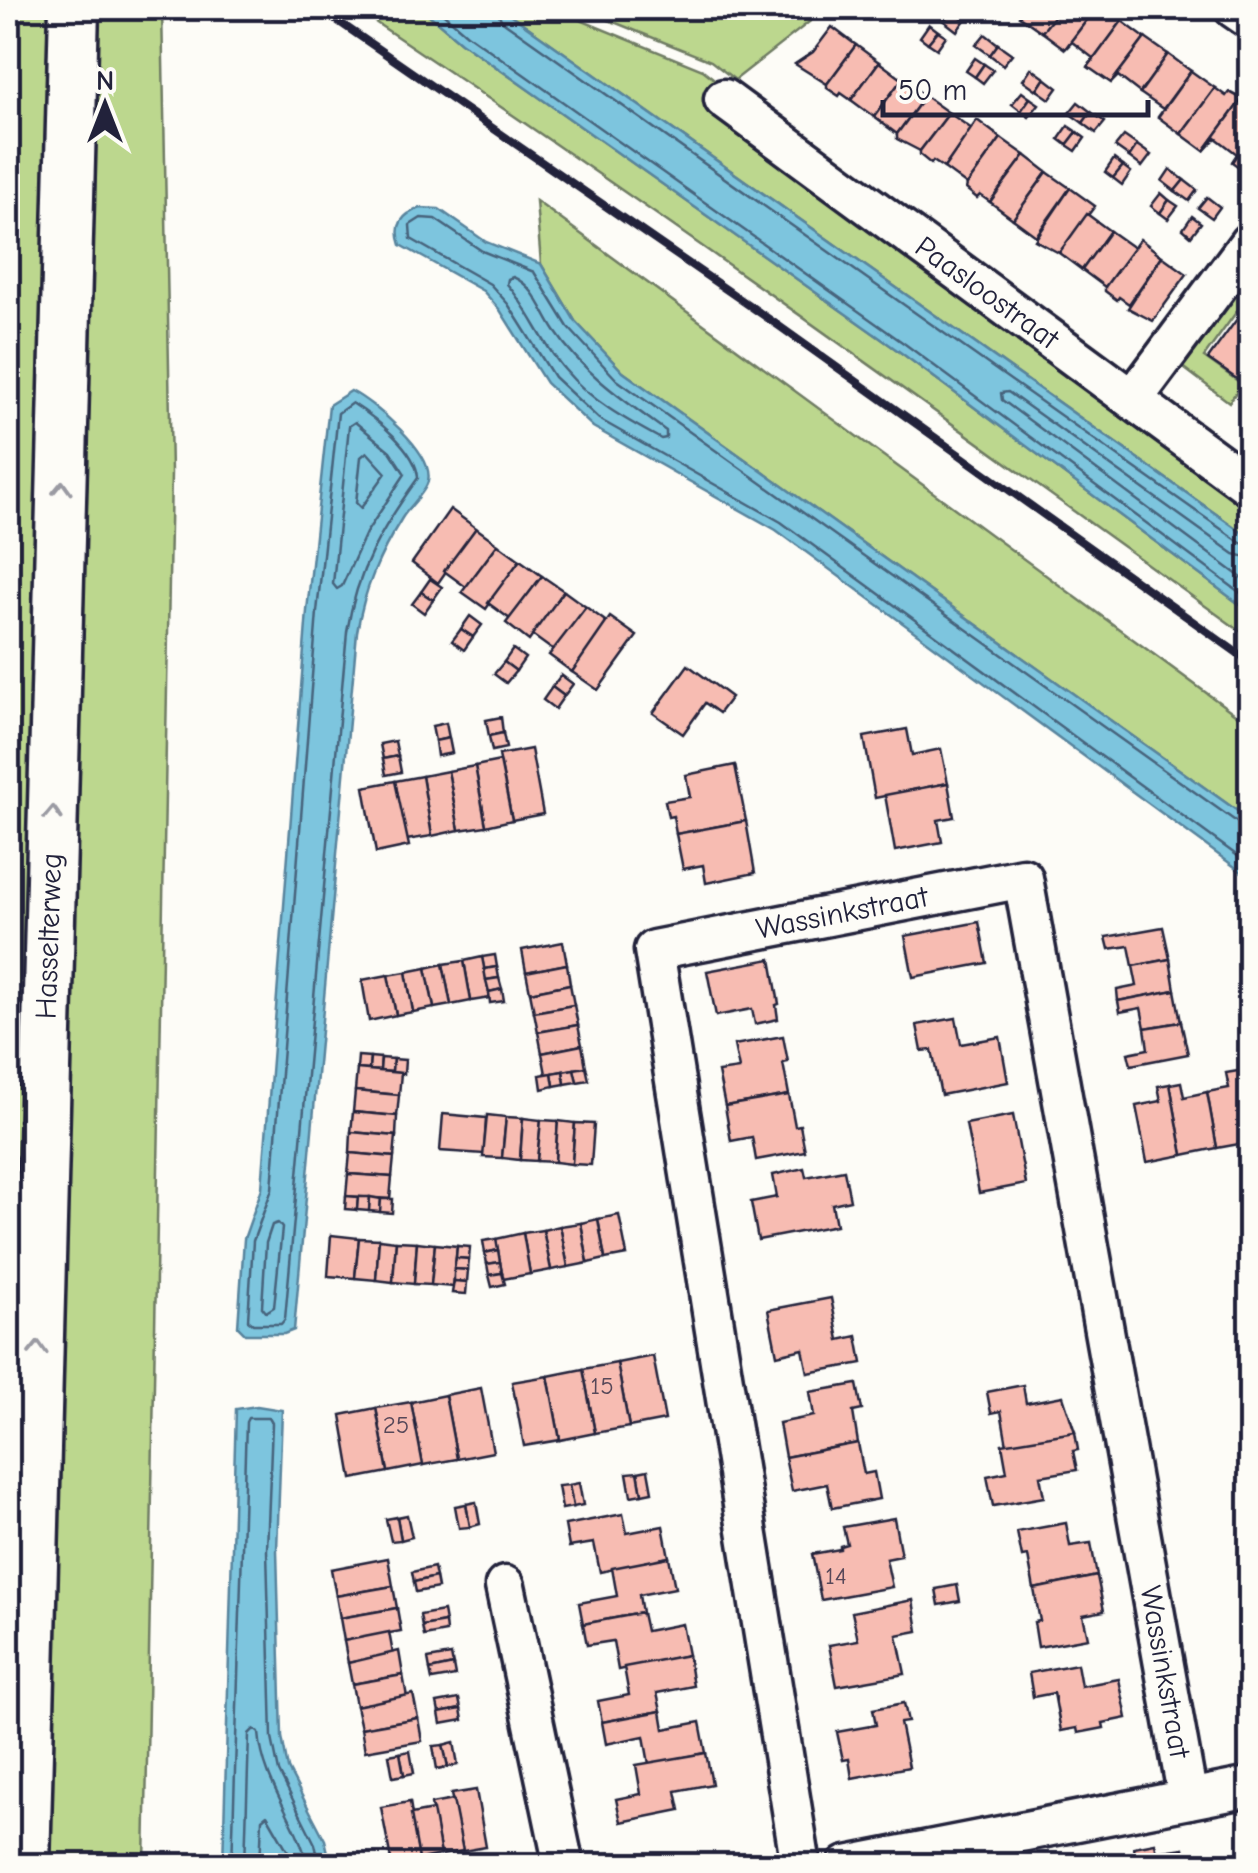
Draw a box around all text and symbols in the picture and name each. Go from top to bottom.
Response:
north arrow [55,55,155,155]
scale bar [883,55,1148,117]
text: N [96,65,114,97]
text: 50 m [898,73,967,108]
street label: Paasloostraat [908,229,1067,358]
one-way arrow [51,480,72,496]
one-way arrow [42,805,63,821]
street label: Hasselterweg [29,852,69,1020]
street label: Wassinkstraat [753,879,932,947]
one-way arrow [28,1340,49,1356]
house number: 15 [590,1371,614,1400]
house number: 25 [383,1410,409,1439]
house number: 14 [825,1561,847,1590]
street label: Wassinkstraat [1133,1583,1198,1762]

